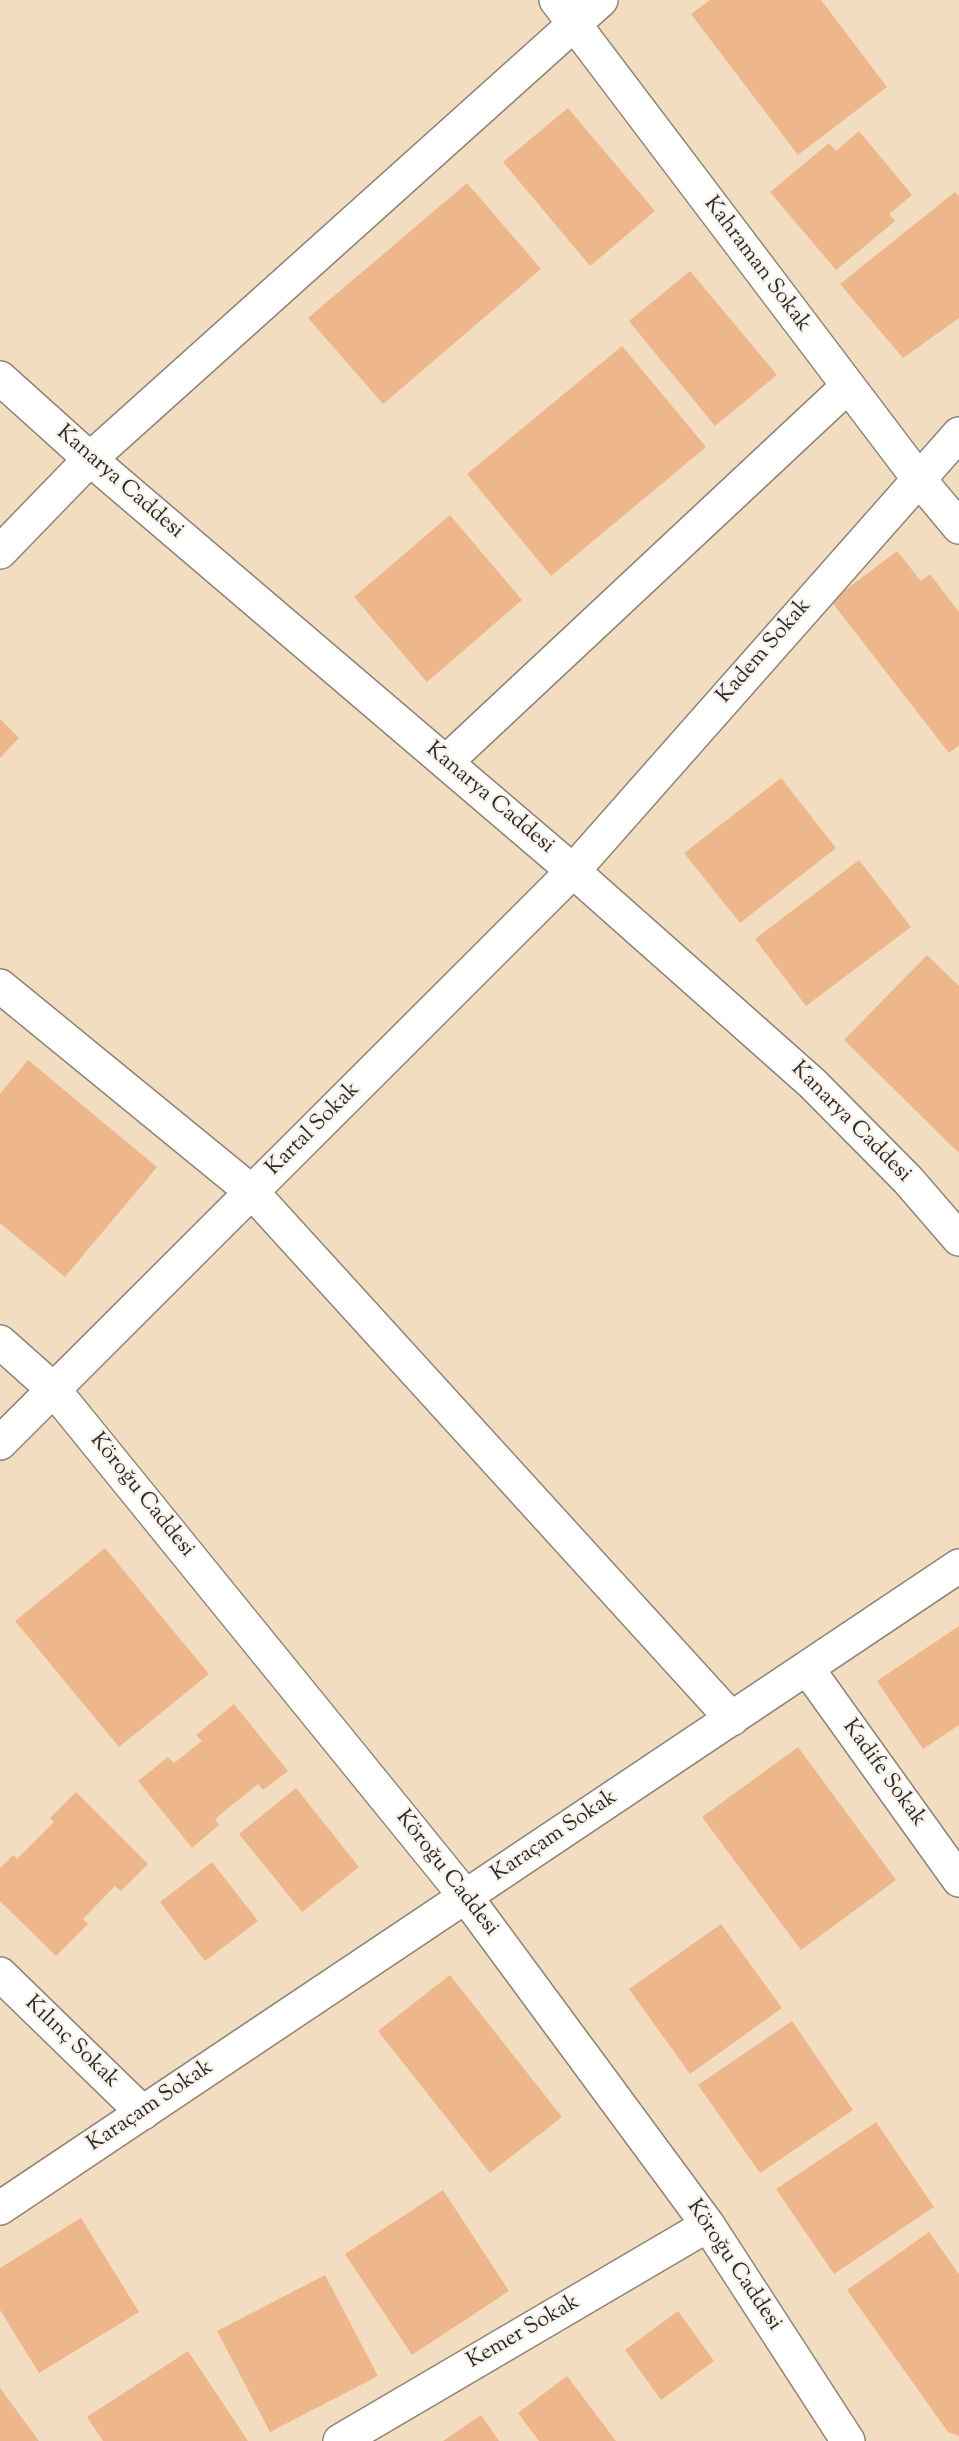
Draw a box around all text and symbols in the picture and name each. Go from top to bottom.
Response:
street label: Kahraman Sokak [697,192,815,338]
street label: Kanarya Caddesi [50,421,188,545]
street label: Kadem Sokak [712,594,818,710]
street label: Kanarya Caddesi [419,738,559,860]
street label: Kanarya Caddesi [784,1057,916,1189]
street label: Kartal Sokak [262,1078,366,1182]
street label: Köroğu Caddesi [83,1429,199,1563]
street label: Kadife Sokak [835,1715,931,1833]
street label: Karaçam Sokak [487,1785,623,1889]
street label: Köroğu Caddesi [389,1806,503,1942]
street label: Kılınç Sokak [18,1991,124,2095]
street label: Karaçam Sokak [83,2055,219,2159]
street label: Köroğu Caddesi [680,2196,786,2336]
street label: Kemer Sokak [463,2290,585,2376]

